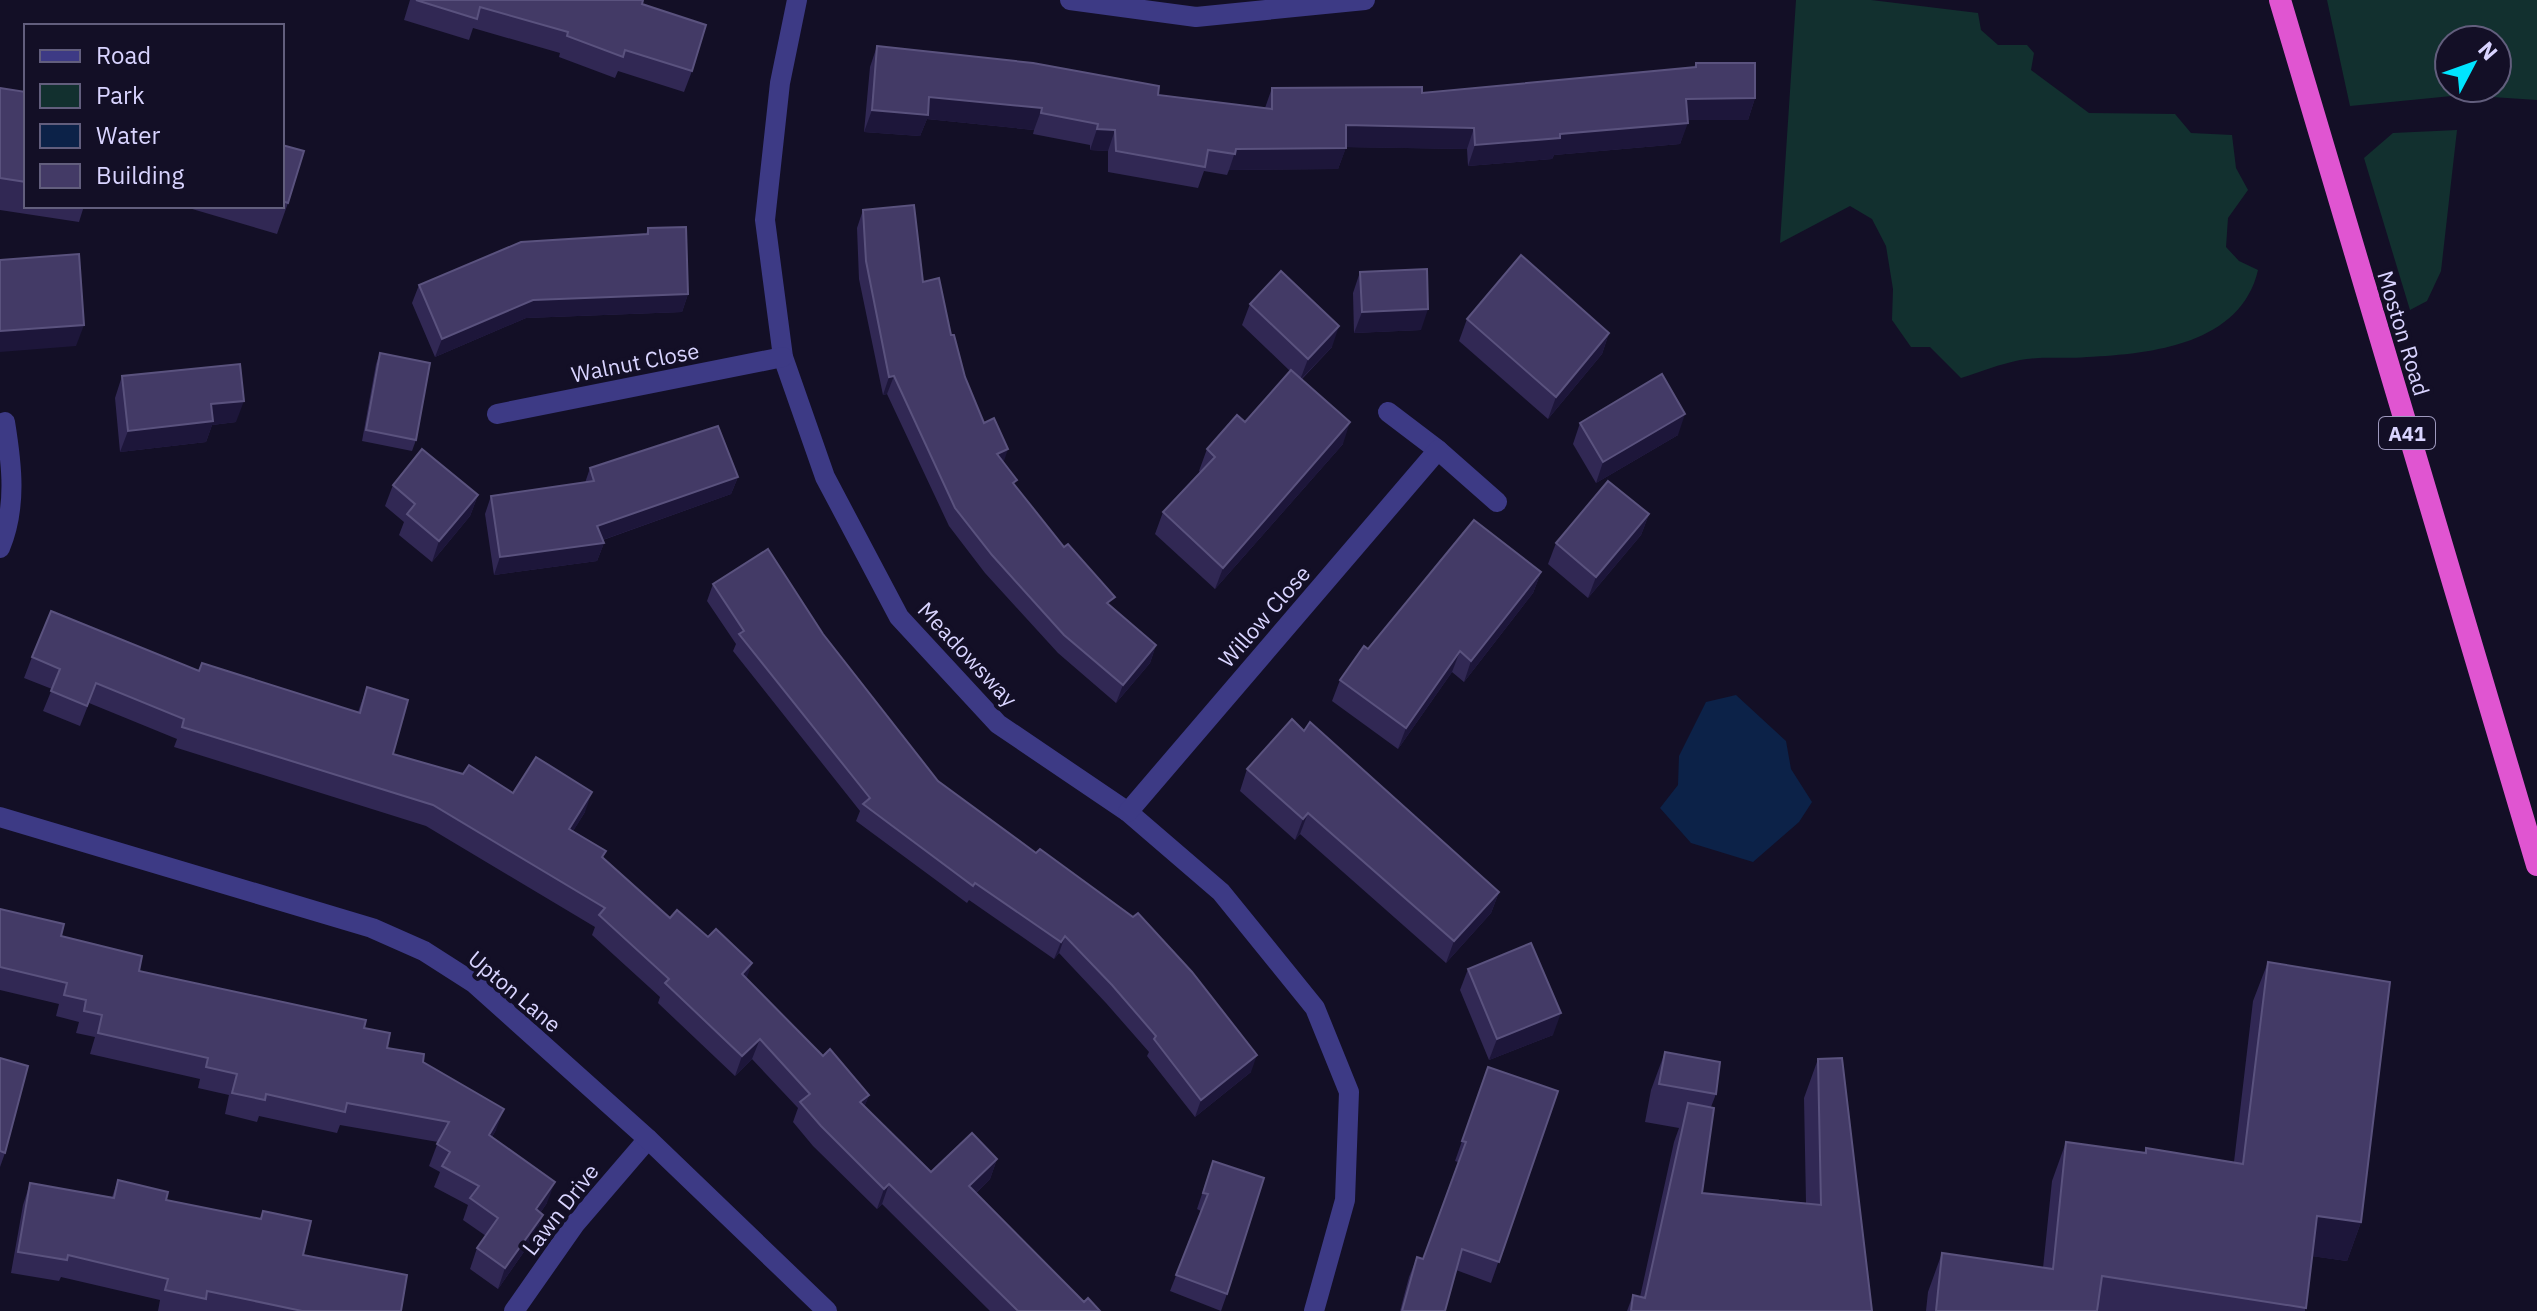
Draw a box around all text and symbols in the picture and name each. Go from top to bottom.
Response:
legend [24,24,284,208]
north arrow [2433,24,2513,104]
text: N [2472,35,2505,66]
text: Road [96,39,151,71]
text: Park [96,79,145,111]
text: Water [96,119,160,151]
text: Building [96,159,184,191]
street label: Moston Road [2371,267,2437,399]
street label: Walnut Close [569,335,701,389]
road number: A41 [2379,417,2435,449]
street label: Willow Close [1212,559,1316,673]
street label: Meadowsway [912,595,1024,713]
street label: Upton Lane [463,944,567,1038]
street label: Lawn Drive [515,1157,605,1261]

